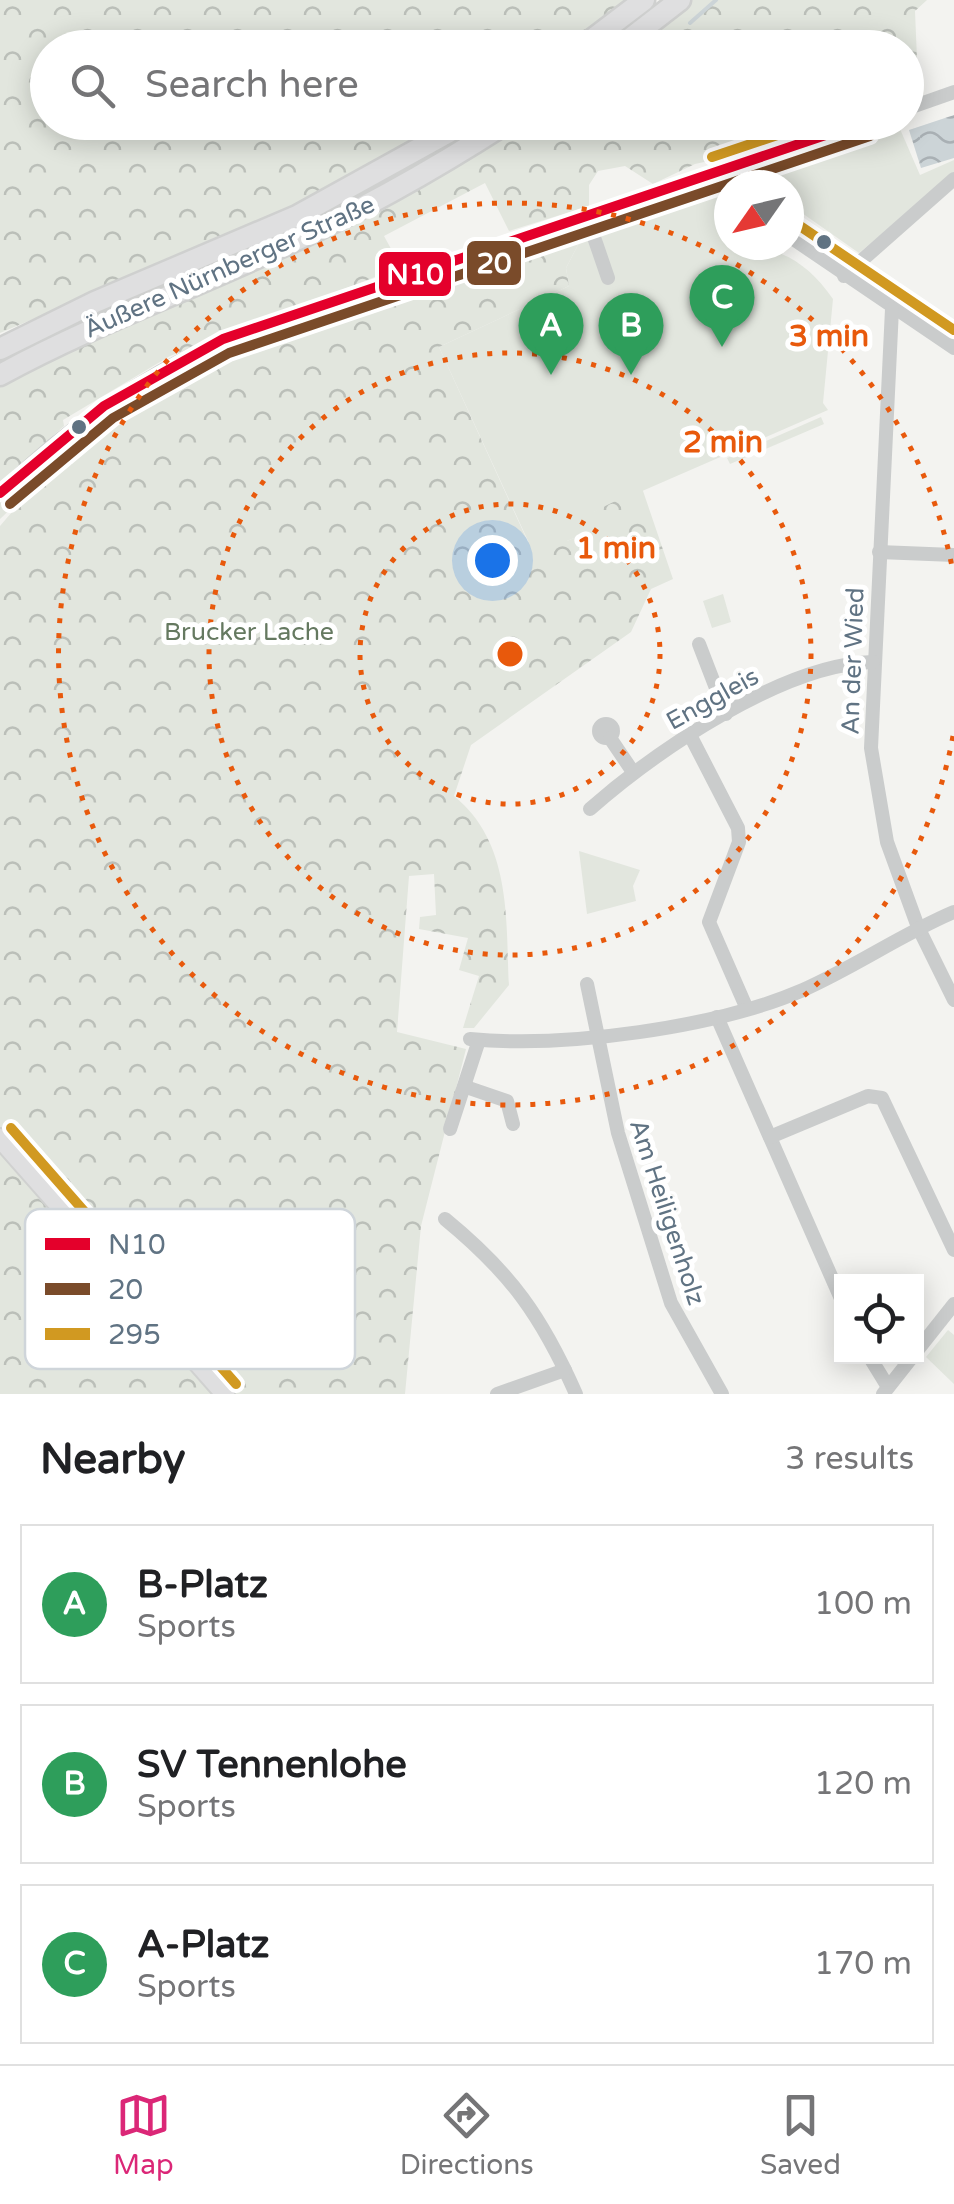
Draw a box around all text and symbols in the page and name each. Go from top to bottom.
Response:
search box [30,30,924,140]
icon: search [65,58,120,113]
text: Search here [145,62,359,108]
north arrow [714,170,804,260]
street label: Äußere Nürnberger Straße [79,189,379,345]
unlabelled marker [814,232,834,252]
line badge: 20 [465,239,523,287]
text: 20 [476,247,512,281]
line badge: N10 [377,250,453,298]
text: N10 [386,258,444,292]
pin: C [690,264,754,347]
pin: A [518,292,584,375]
pin: B [598,292,664,375]
text: 3 min [789,318,869,355]
unlabelled marker [69,417,89,437]
text: 2 min [683,424,763,461]
text: 1 min [576,530,656,567]
your location [467,535,518,586]
street label: An der Wied [835,587,871,735]
park label: Brucker Lache [164,617,334,647]
centre of rings [492,636,528,672]
street label: Enggleis [661,661,764,737]
street label: Am Heiligenholz [623,1116,711,1309]
legend [25,1209,355,1369]
text: N10 [108,1228,166,1262]
text: 20 [108,1273,143,1307]
map controls [834,1274,924,1364]
button: locate [834,1274,924,1364]
text: 295 [108,1318,161,1352]
text: Nearby [40,1434,185,1485]
text: 3 results [785,1440,914,1478]
text: B-Platz [137,1562,268,1608]
text: A [63,1585,86,1623]
text: 100 m [814,1585,912,1623]
text: Sports [137,1608,236,1646]
text: SV Tennenlohe [137,1742,407,1788]
text: B [63,1765,86,1803]
text: 120 m [814,1765,912,1803]
text: Sports [137,1788,236,1826]
text: A-Platz [137,1922,269,1968]
text: C [63,1945,86,1983]
text: 170 m [814,1945,912,1983]
text: Sports [137,1968,236,2006]
tab: Map [113,2088,174,2182]
tab: Directions [400,2088,534,2182]
tab: Saved [760,2088,841,2182]

